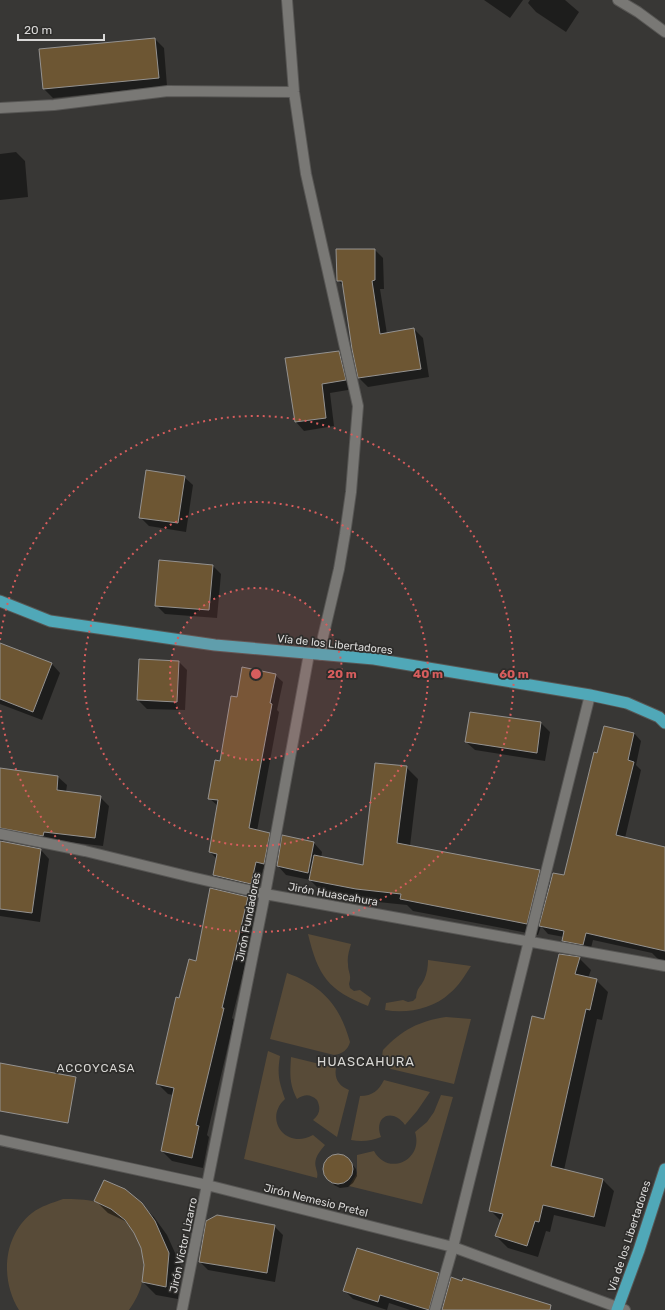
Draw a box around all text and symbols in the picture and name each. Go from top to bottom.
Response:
scale bar [18,16,104,42]
text: 20 m [24,23,52,37]
street label: Vía de los Libertadores [277,632,394,657]
centre of rings [249,667,263,681]
text: 20 m [327,667,357,681]
text: 40 m [413,667,443,681]
text: 60 m [499,667,529,681]
street label: Jirón Fundadores [233,871,264,963]
street label: Jirón Huascahura [287,880,379,909]
district label: HUASCAHURA [317,1054,415,1069]
district label: ACCOYCASA [56,1061,136,1075]
street label: Vía de los Libertadores [605,1179,654,1293]
street label: Jirón Nemesio Pretel [262,1181,369,1220]
street label: Jirón Víctor Lizarro [167,1196,200,1294]

